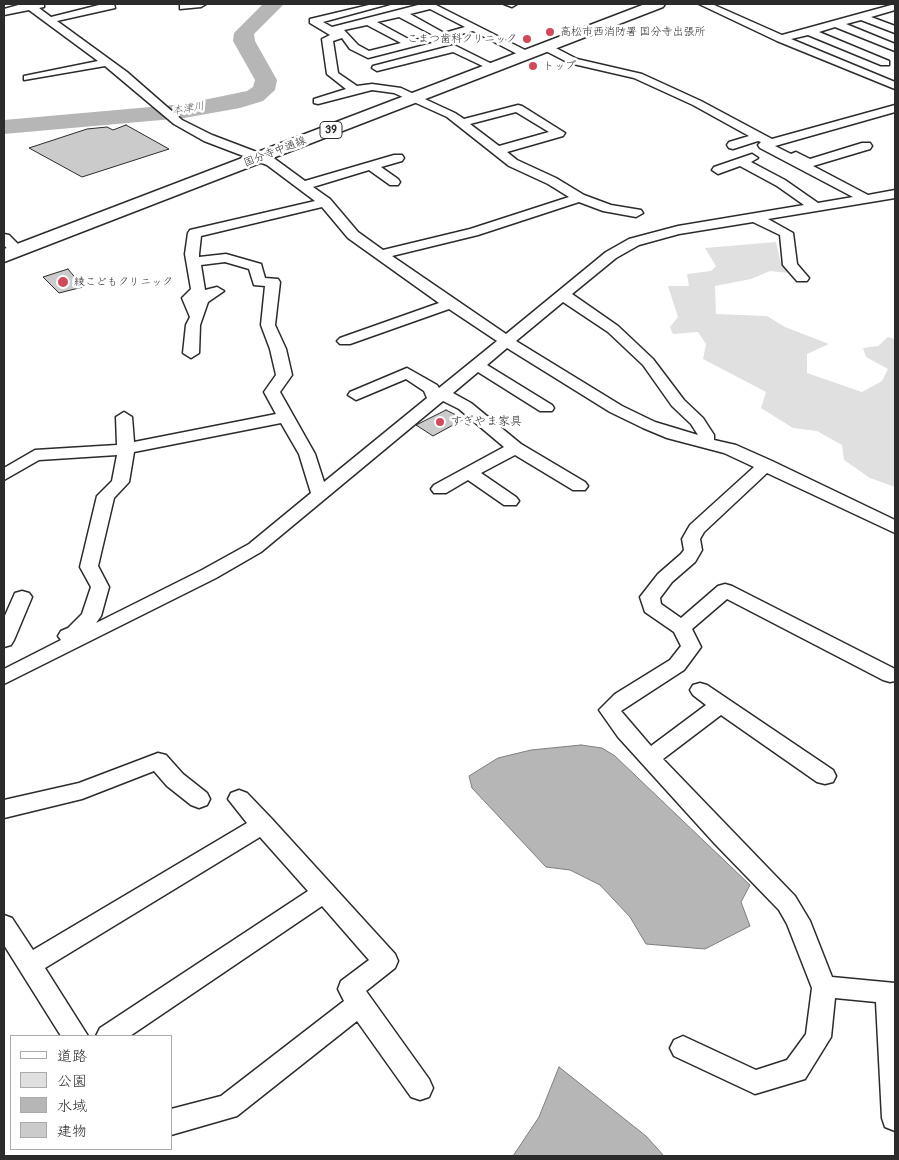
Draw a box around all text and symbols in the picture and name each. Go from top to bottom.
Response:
place label: 高松市西消防署 国分寺出張所 [560,25,705,39]
marker: 高松市西消防署 国分寺出張所 [544,26,556,38]
place label: こまつ歯科クリニック [407,32,517,46]
marker: こまつ歯科クリニック [521,33,533,45]
place label: トップ [543,59,576,73]
marker: トップ [527,60,539,72]
water label: 本津川 [171,100,205,118]
road number: 39 [320,122,342,138]
street label: 国分寺中通線 [242,134,308,170]
marker: 綾こどもクリニック [56,275,70,289]
place label: 綾こどもクリニック [74,275,173,289]
place label: すぎやま家具 [450,415,522,429]
marker: すぎやま家具 [434,416,446,428]
legend [10,1035,172,1150]
text: 道路 [57,1047,87,1066]
text: 公園 [57,1072,87,1091]
text: 水域 [57,1097,87,1116]
text: 建物 [57,1122,87,1141]

